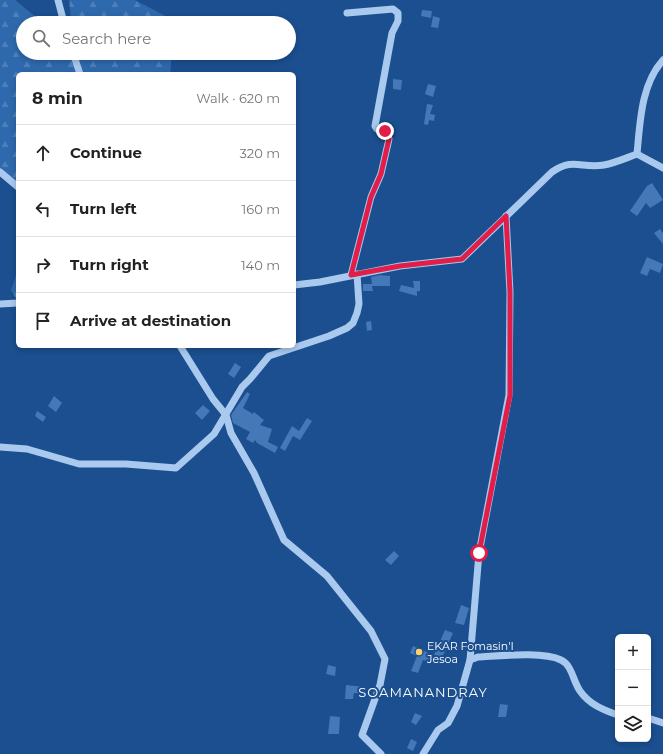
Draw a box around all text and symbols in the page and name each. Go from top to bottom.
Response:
search box [16,16,296,60]
icon: search [30,27,52,49]
text: Search here [62,29,151,48]
text: 8 min [32,88,83,108]
text: Walk · 620 m [196,90,280,106]
route end [376,122,394,140]
icon: ahead [32,142,54,164]
text: Continue [70,143,142,162]
text: 320 m [240,145,280,161]
icon: left [32,198,54,220]
text: Turn left [70,199,137,218]
text: 160 m [242,201,280,217]
icon: right [32,254,54,276]
text: Turn right [70,255,149,274]
text: 140 m [241,257,280,273]
icon: arrive [32,310,54,332]
text: Arrive at destination [70,311,231,330]
route start [470,544,488,562]
map controls [615,634,651,742]
button: + [615,634,651,670]
place label: EKAR Fomasin'I Jesoa [426,639,514,666]
marker: EKAR Fomasin'I Jesoa [414,647,424,657]
button: − [615,670,651,706]
district label: SOAMANANDRAY [358,684,488,700]
button: layers [615,706,651,742]

